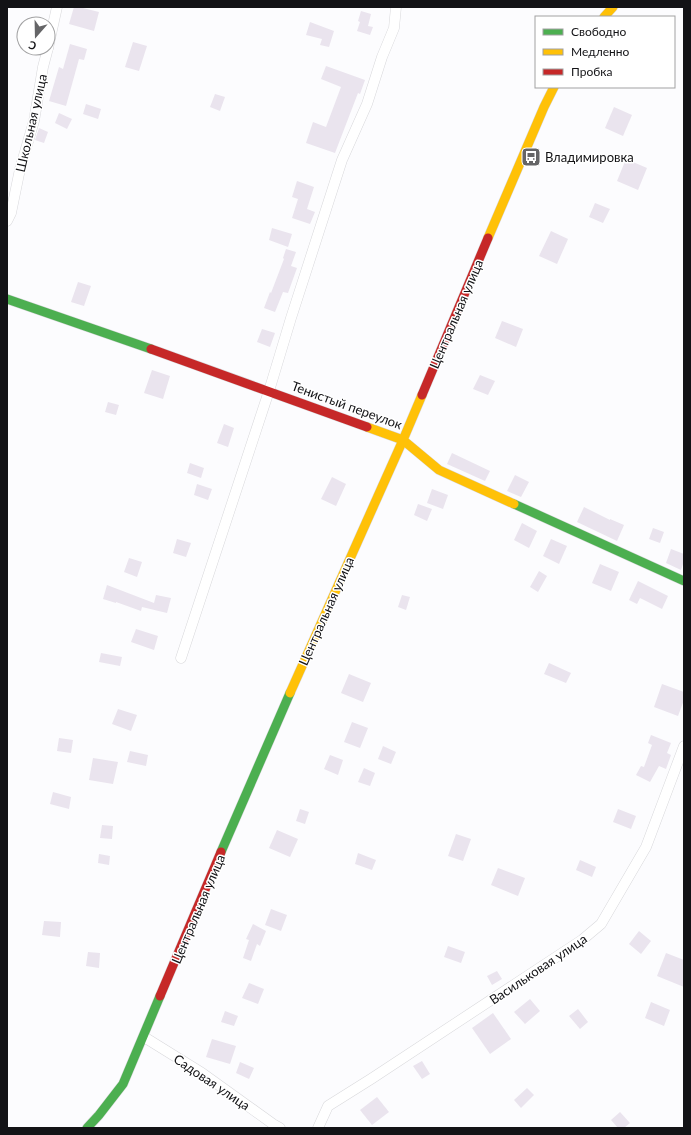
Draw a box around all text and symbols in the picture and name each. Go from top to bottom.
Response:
north arrow [16,16,56,56]
legend [535,16,675,88]
text: Свободно [571,24,627,39]
text: С [26,38,38,53]
text: Медленно [571,44,630,59]
text: Пробка [571,64,612,79]
street label: Школьная улица [12,72,50,174]
bus stop icon: Владимировка [520,146,542,168]
place label: Владимировка [545,149,634,165]
street label: Центральная улица [426,257,486,371]
street label: Тенистый переулок [289,378,405,433]
street label: Центральная улица [295,554,357,668]
street label: Центральная улица [168,852,228,966]
street label: Васильковая улица [486,930,590,1008]
street label: Садовая улица [171,1051,253,1113]

